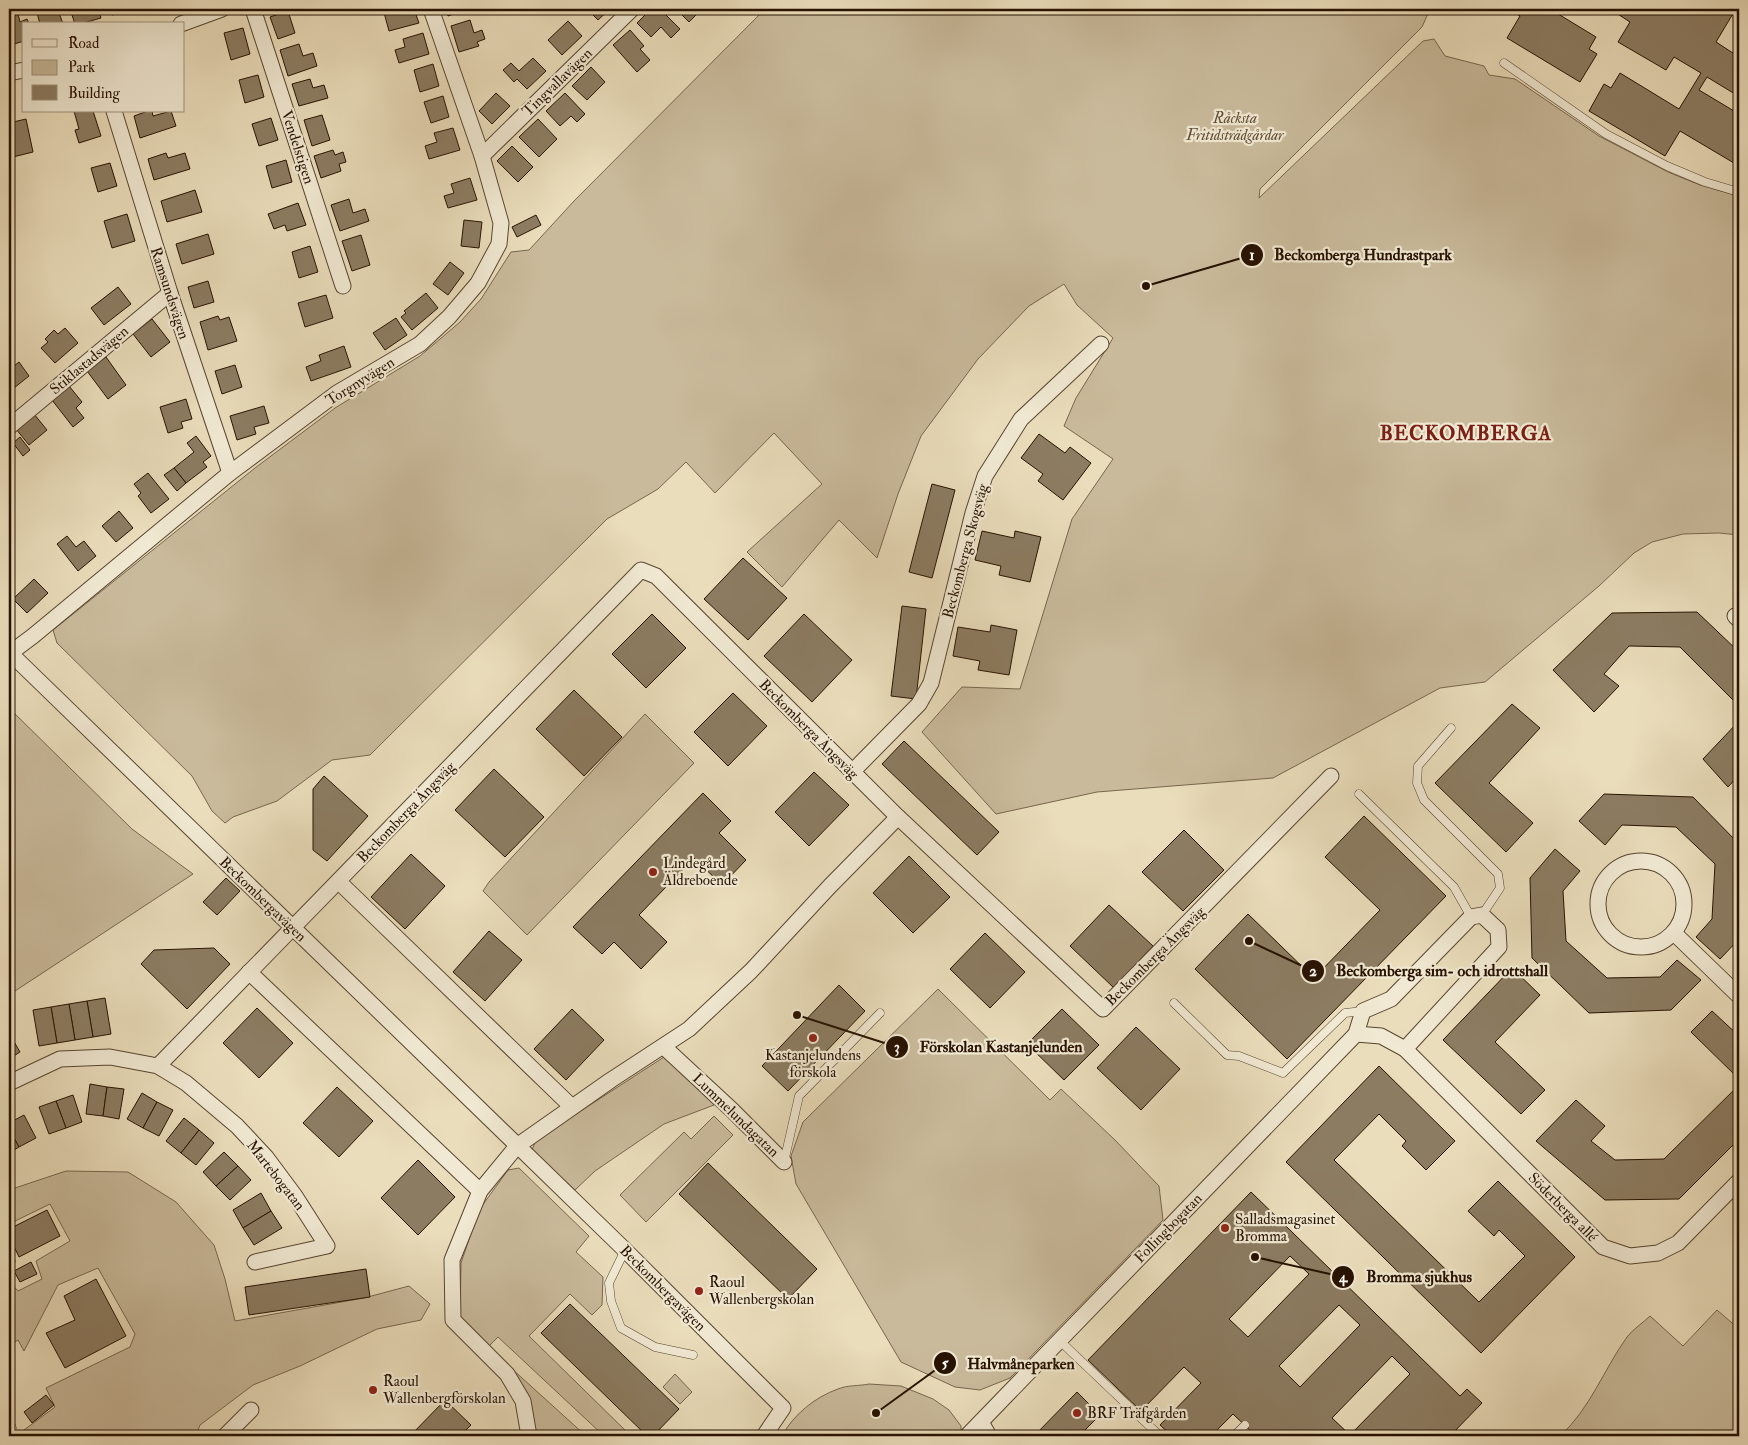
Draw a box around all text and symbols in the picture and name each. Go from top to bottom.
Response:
legend [22,22,185,112]
text: Road [68,34,100,53]
street label: Tingvallavägen [518,44,597,121]
text: Park [68,58,95,77]
text: Building [68,84,120,103]
street label: Vendelstigen [277,108,318,187]
park label: Råcksta Fritidsträdgårdar [1185,109,1285,145]
callout: Beckomberga Hundrastpark [1239,239,1462,270]
street label: Ramsundsvägen [146,245,193,342]
text: Beckomberga Hundrastpark [1274,245,1452,266]
text: 1 [1249,246,1255,265]
street label: Stiklastadsvägen [46,322,133,399]
street label: Torgnyvägen [322,353,398,410]
district label: BECKOMBERGA [1380,421,1552,446]
street label: Beckomberga Skogsväg [938,481,993,621]
street label: Beckomberga Ängsväg [755,675,864,784]
street label: Beckomberga Ängsväg [352,757,460,867]
street label: Beckombergavägen [215,853,311,946]
place label: Lindegård Äldreboende [662,854,738,890]
marker: Lindegård Äldreboende [647,866,659,878]
street label: Beckomberga Ängsväg [1101,901,1210,1010]
callout: Beckomberga sim- och idrottshall [1300,955,1558,986]
text: Beckomberga sim- och idrottshall [1336,961,1549,982]
text: 2 [1309,962,1317,981]
callout: Förskolan Kastanjelunden [885,1031,1093,1062]
marker: Kastanjelundens förskola [807,1032,819,1044]
text: Förskolan Kastanjelunden [919,1037,1083,1057]
text: 3 [894,1038,900,1057]
place label: Kastanjelundens förskola [765,1046,861,1082]
street label: Lummelundagatan [688,1069,783,1162]
street label: Martebogatan [242,1136,309,1215]
street label: Söderberga allé [1524,1169,1602,1247]
street label: Follingbogatan [1130,1189,1207,1267]
place label: Salladsmagasinet Bromma [1235,1210,1335,1246]
marker: Salladsmagasinet Bromma [1219,1222,1231,1234]
street label: Beckombergavägen [616,1241,710,1336]
callout: Bromma sjukhus [1331,1261,1482,1292]
text: Bromma sjukhus [1366,1267,1472,1287]
text: 4 [1338,1268,1348,1287]
place label: Raoul Wallenbergskolan [708,1273,814,1309]
marker: Raoul Wallenbergskolan [693,1285,705,1297]
callout: Halvmåneparken [932,1348,1085,1379]
text: 5 [942,1354,949,1373]
text: Halvmåneparken [967,1354,1075,1375]
place label: Raoul Wallenbergförskolan [382,1372,506,1408]
marker: Raoul Wallenbergförskolan [367,1384,379,1396]
place label: BRF Träfgården [1087,1404,1187,1423]
marker: BRF Träfgården [1071,1407,1083,1419]

